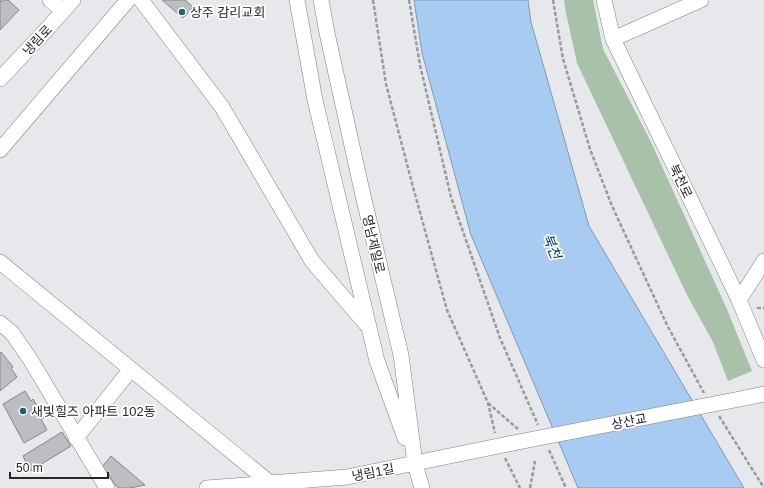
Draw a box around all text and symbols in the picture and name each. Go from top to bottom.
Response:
place label: 상주 감리교회 [190,5,265,20]
marker: 상주 감리교회 [177,7,187,17]
street label: 냉림로 [20,22,55,59]
street label: 북천로 [666,162,695,201]
street label: 영남제일로 [359,213,388,275]
water label: 북천 [540,231,565,262]
place label: 새빛힐즈 아파트 102동 [31,404,156,419]
marker: 새빛힐즈 아파트 102동 [18,406,28,416]
street label: 상산교 [610,411,648,432]
scale bar [10,454,108,480]
text: 50 m [16,461,43,475]
street label: 냉림1길 [350,461,396,484]

